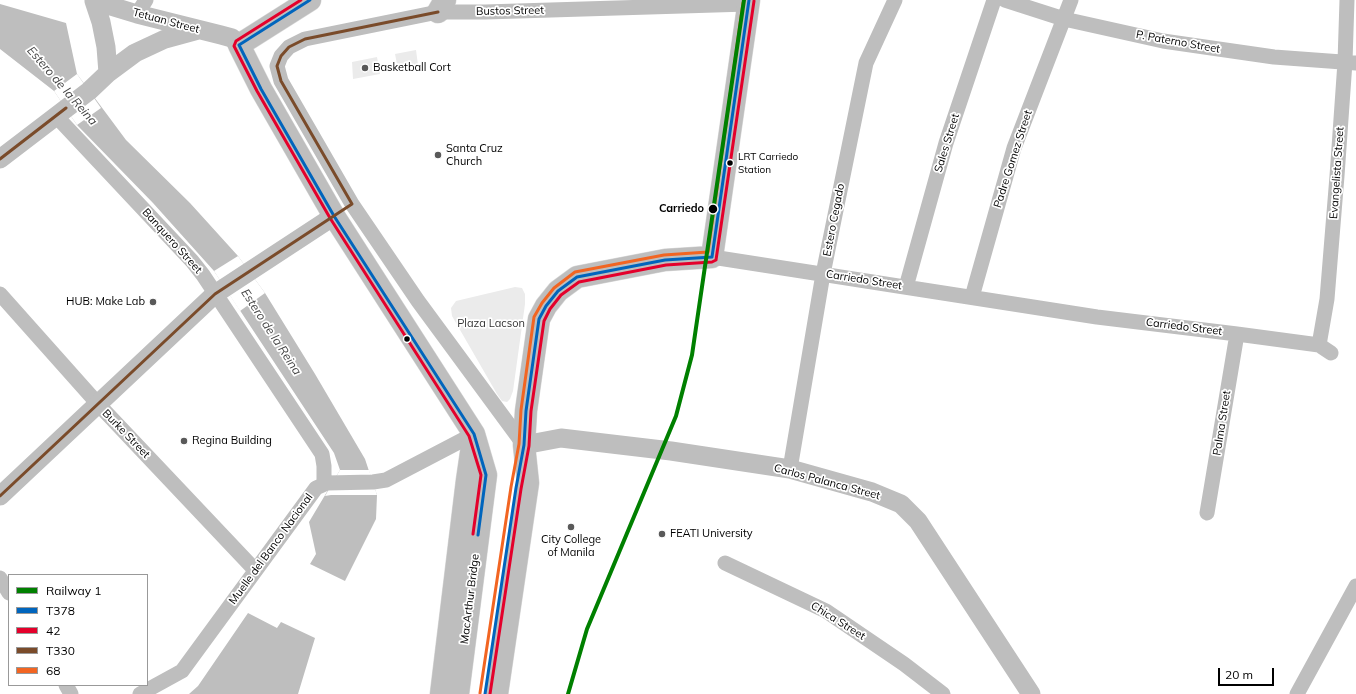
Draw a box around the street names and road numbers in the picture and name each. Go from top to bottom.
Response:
street label: Bustos Street [476,4,544,18]
street label: Tetuan Street [131,6,201,36]
street label: P. Paterno Street [1135,28,1221,56]
street label: Padre Gomez Street [991,109,1035,209]
street label: Sales Street [932,112,962,174]
street label: Evangelista Street [1327,127,1347,219]
street label: Estero Cegado [820,182,848,258]
street label: Banquero Street [139,206,205,276]
street label: Carriedo Street [825,267,903,293]
street label: Carriedo Street [1145,316,1223,338]
street label: Palma Street [1210,390,1234,456]
street label: Burke Street [100,407,152,461]
street label: Carlos Palanca Street [772,461,882,503]
street label: Muelle del Banco Nacional [226,491,316,607]
street label: MacArthur Bridge [458,553,482,645]
street label: Chica Street [808,599,868,643]

